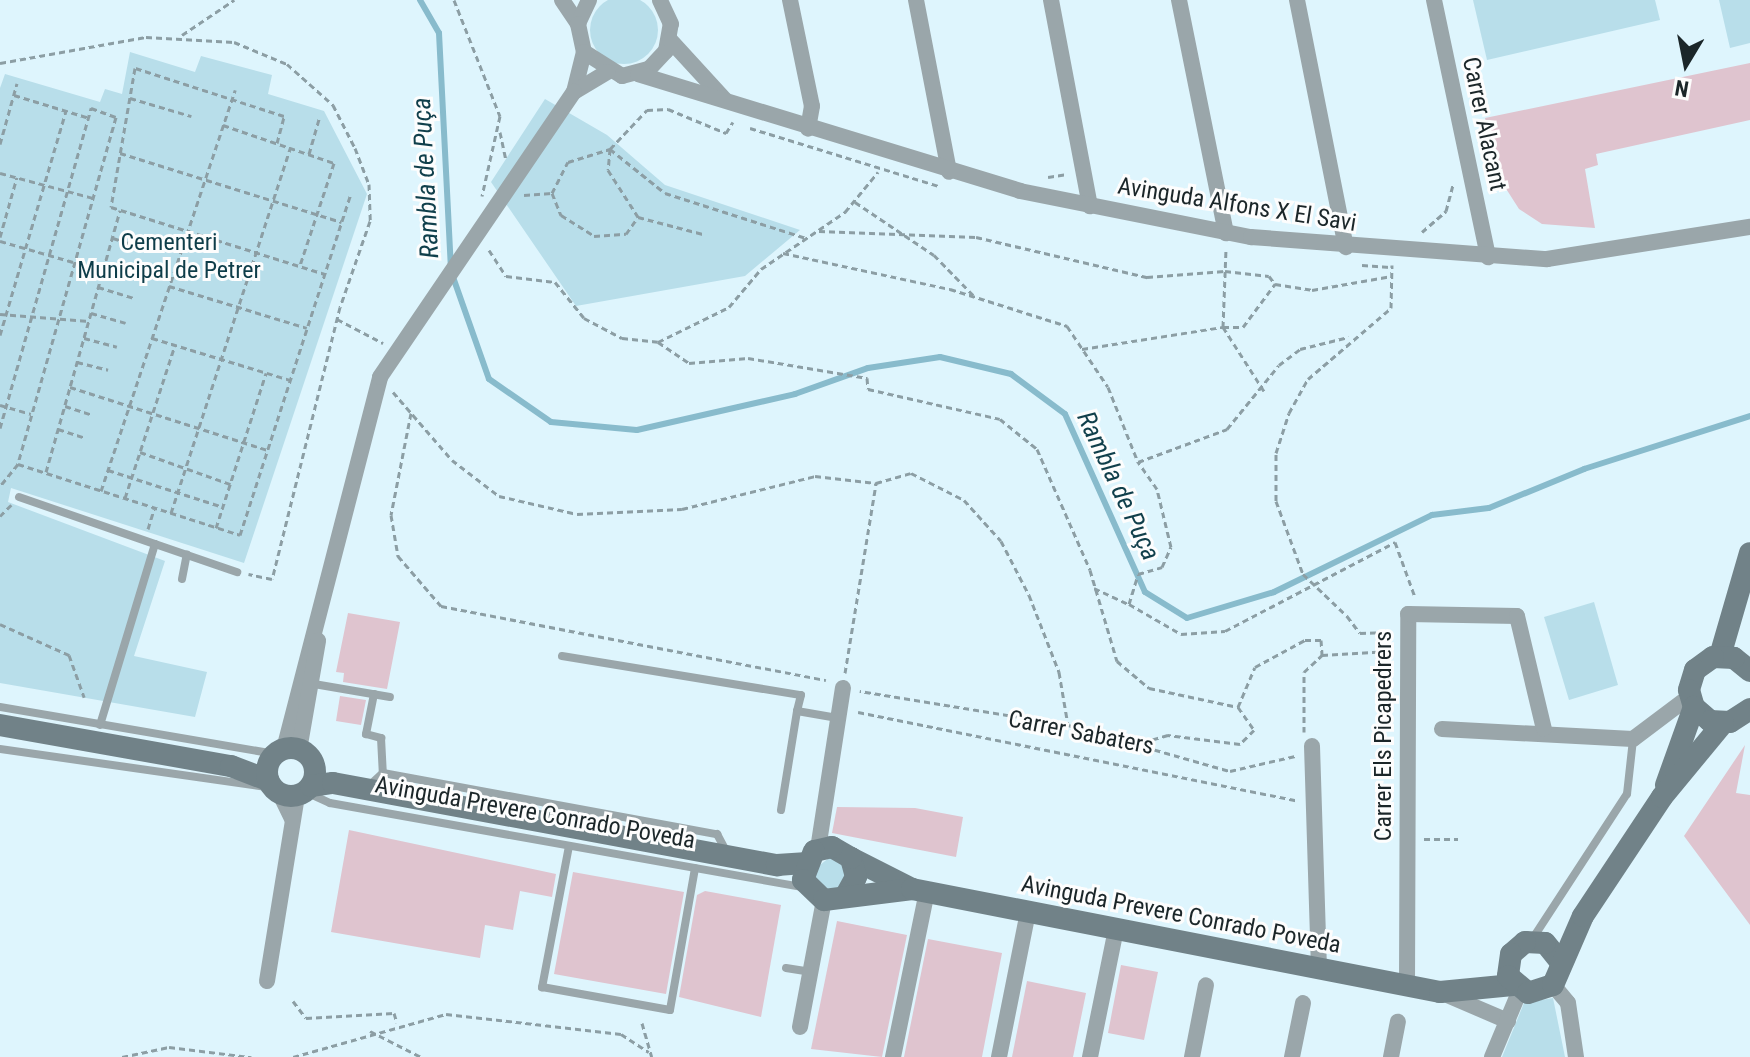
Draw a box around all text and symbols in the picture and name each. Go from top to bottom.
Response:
north arrow [1646,24,1726,104]
street label: Carrer Alacant [1456,55,1512,193]
text: N [1673,75,1691,102]
water label: Rambla de Puça [406,97,446,259]
street label: Avinguda Alfons X El Savi [1116,172,1358,238]
park label: Cementeri Municipal de Petrer [77,229,261,285]
water label: Rambla de Puça [1070,407,1166,565]
street label: Carrer Els Picapedrers [1370,631,1398,841]
street label: Carrer Sabaters [1006,705,1156,761]
street label: Avinguda Prevere Conrado Poveda [373,771,697,855]
street label: Avinguda Prevere Conrado Poveda [1019,870,1343,960]

